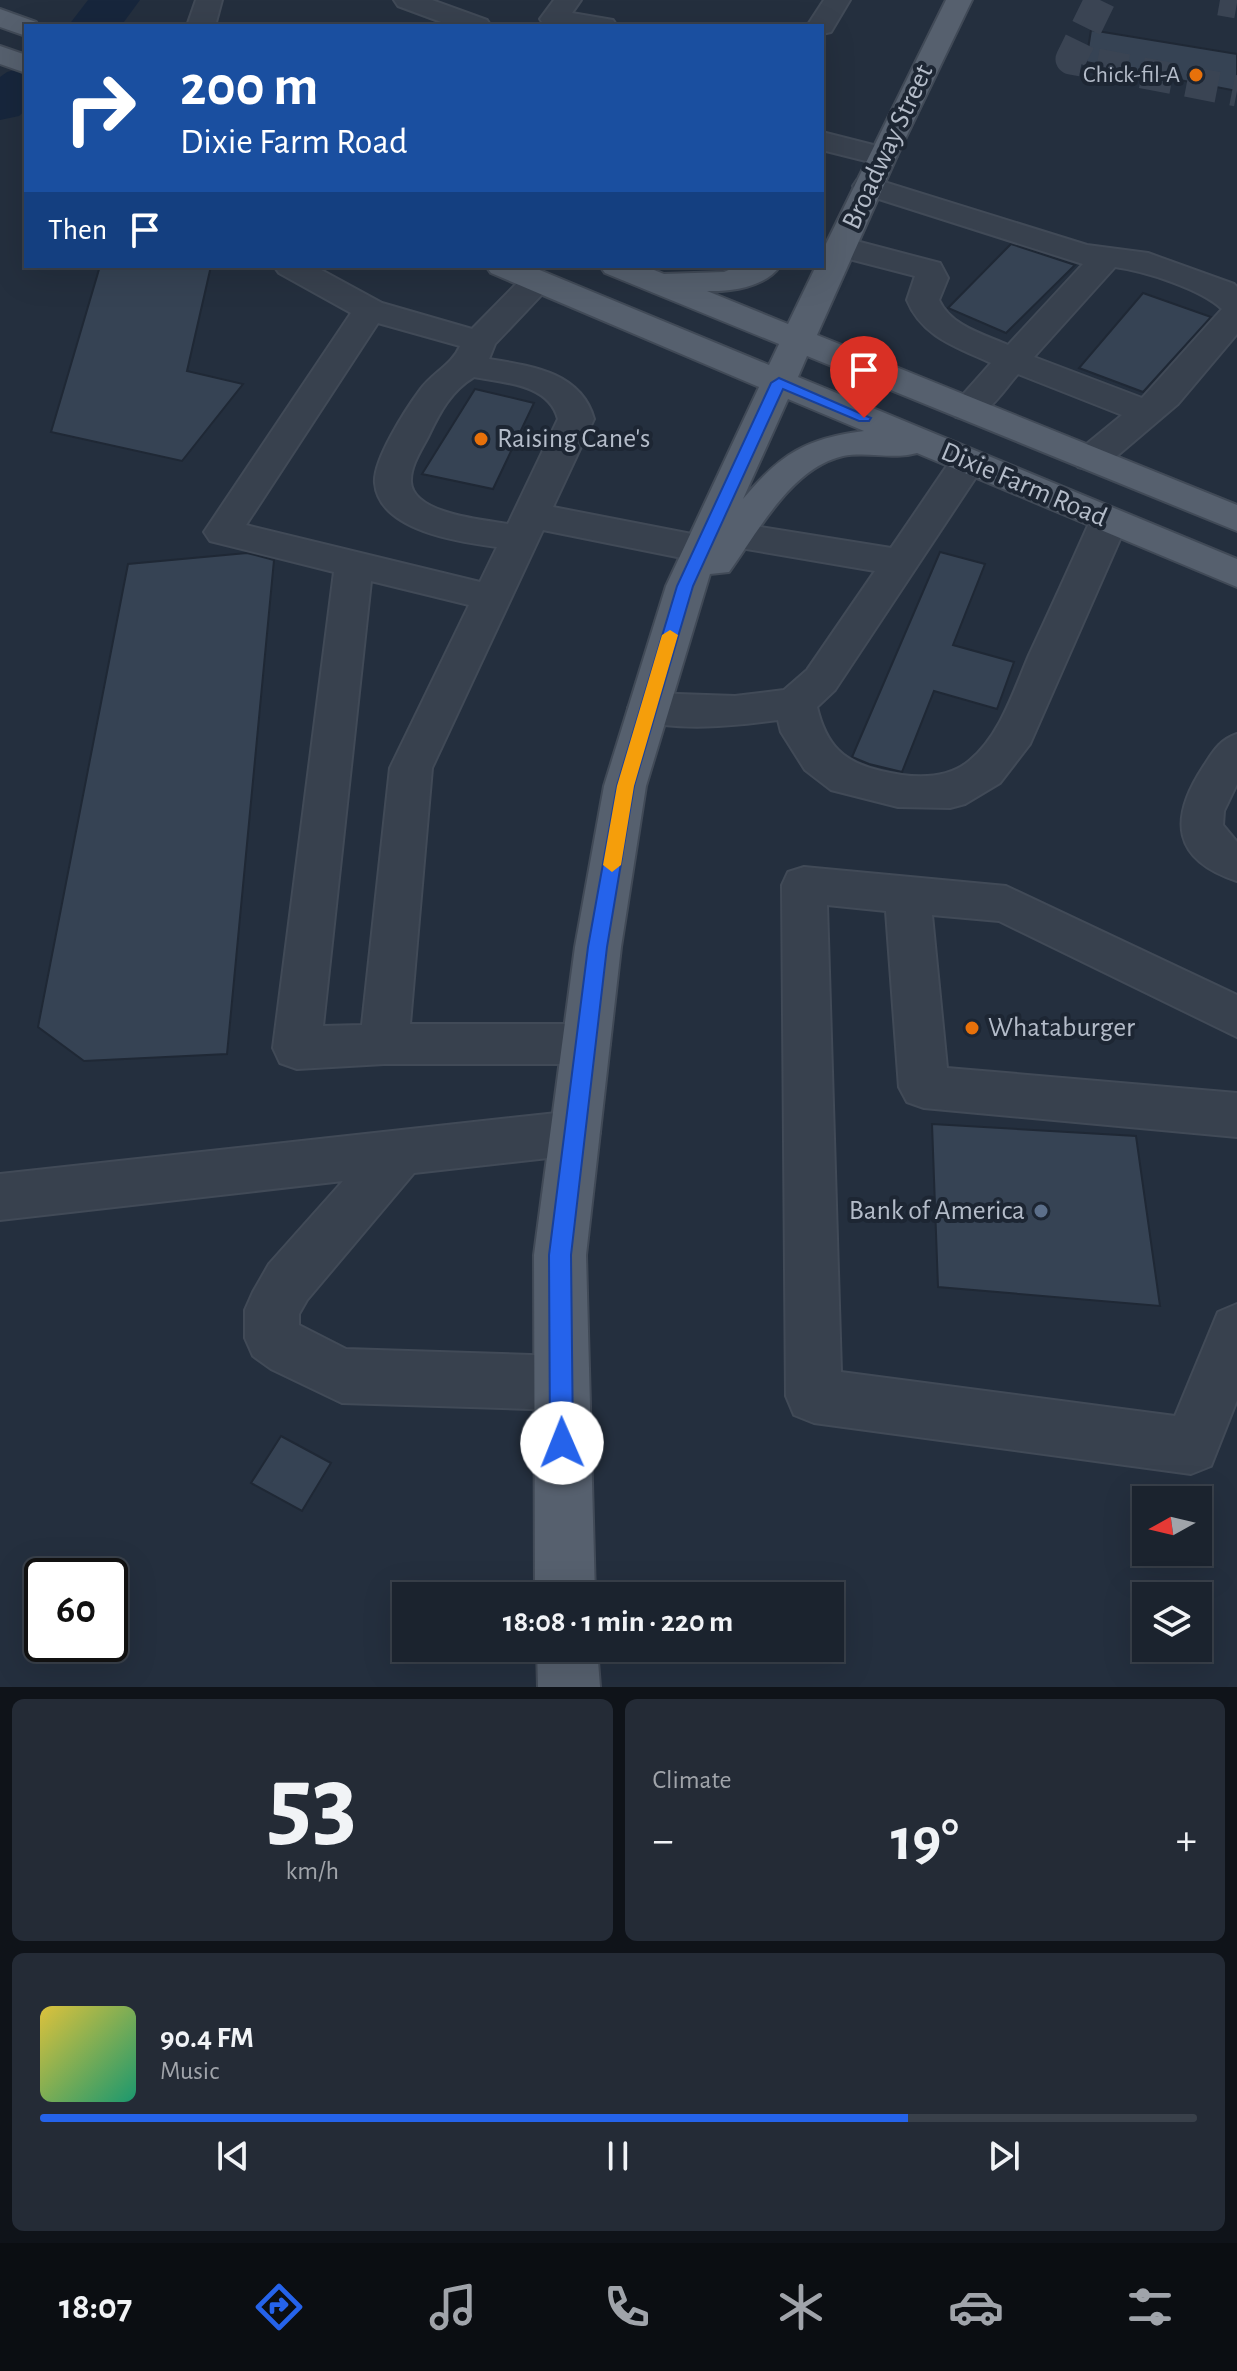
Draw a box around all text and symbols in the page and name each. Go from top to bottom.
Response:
icon: right [48,56,152,160]
text: 200 m [180,59,318,115]
street label: Broadway Street [838,60,938,234]
place label: Chick-fil-A [1083,63,1180,87]
marker: Chick-fil-A [1187,66,1205,84]
text: Dixie Farm Road [180,124,408,160]
icon: arrive [123,208,167,252]
text: Then [48,215,107,245]
pin [830,336,898,418]
icon: arrive [842,348,886,392]
place label: Raising Cane's [497,425,650,453]
marker: Raising Cane's [472,430,490,448]
street label: Dixie Farm Road [937,438,1111,532]
place label: Whataburger [988,1014,1135,1042]
marker: Whataburger [963,1019,981,1037]
place label: Bank of America [849,1197,1025,1225]
marker: Bank of America [1032,1202,1050,1220]
position arrow [520,1401,604,1485]
north arrow [1132,1486,1212,1566]
map controls [1132,1486,1212,1662]
speed limit sign: 60 [24,1558,128,1662]
button: layers [1132,1582,1212,1662]
text: 18:08 · 1 min · 220 m [503,1607,733,1637]
text: 53 [267,1752,357,1856]
text: Climate [653,1767,731,1793]
text: 19° [891,1811,959,1871]
text: − [653,1819,674,1863]
text: + [1176,1819,1197,1863]
text: km/h [285,1858,339,1884]
text: 90.4 FM [160,2023,254,2053]
text: Music [160,2058,219,2084]
icon: previous [211,2134,255,2178]
icon: pause [596,2134,640,2178]
icon: next [982,2134,1026,2178]
icon: directions [251,2279,307,2335]
icon: music [425,2279,481,2335]
icon: phone [599,2279,655,2335]
icon: climate [773,2279,829,2335]
icon: car [948,2279,1004,2335]
icon: filters [1122,2279,1178,2335]
text: 18:07 [59,2289,132,2325]

